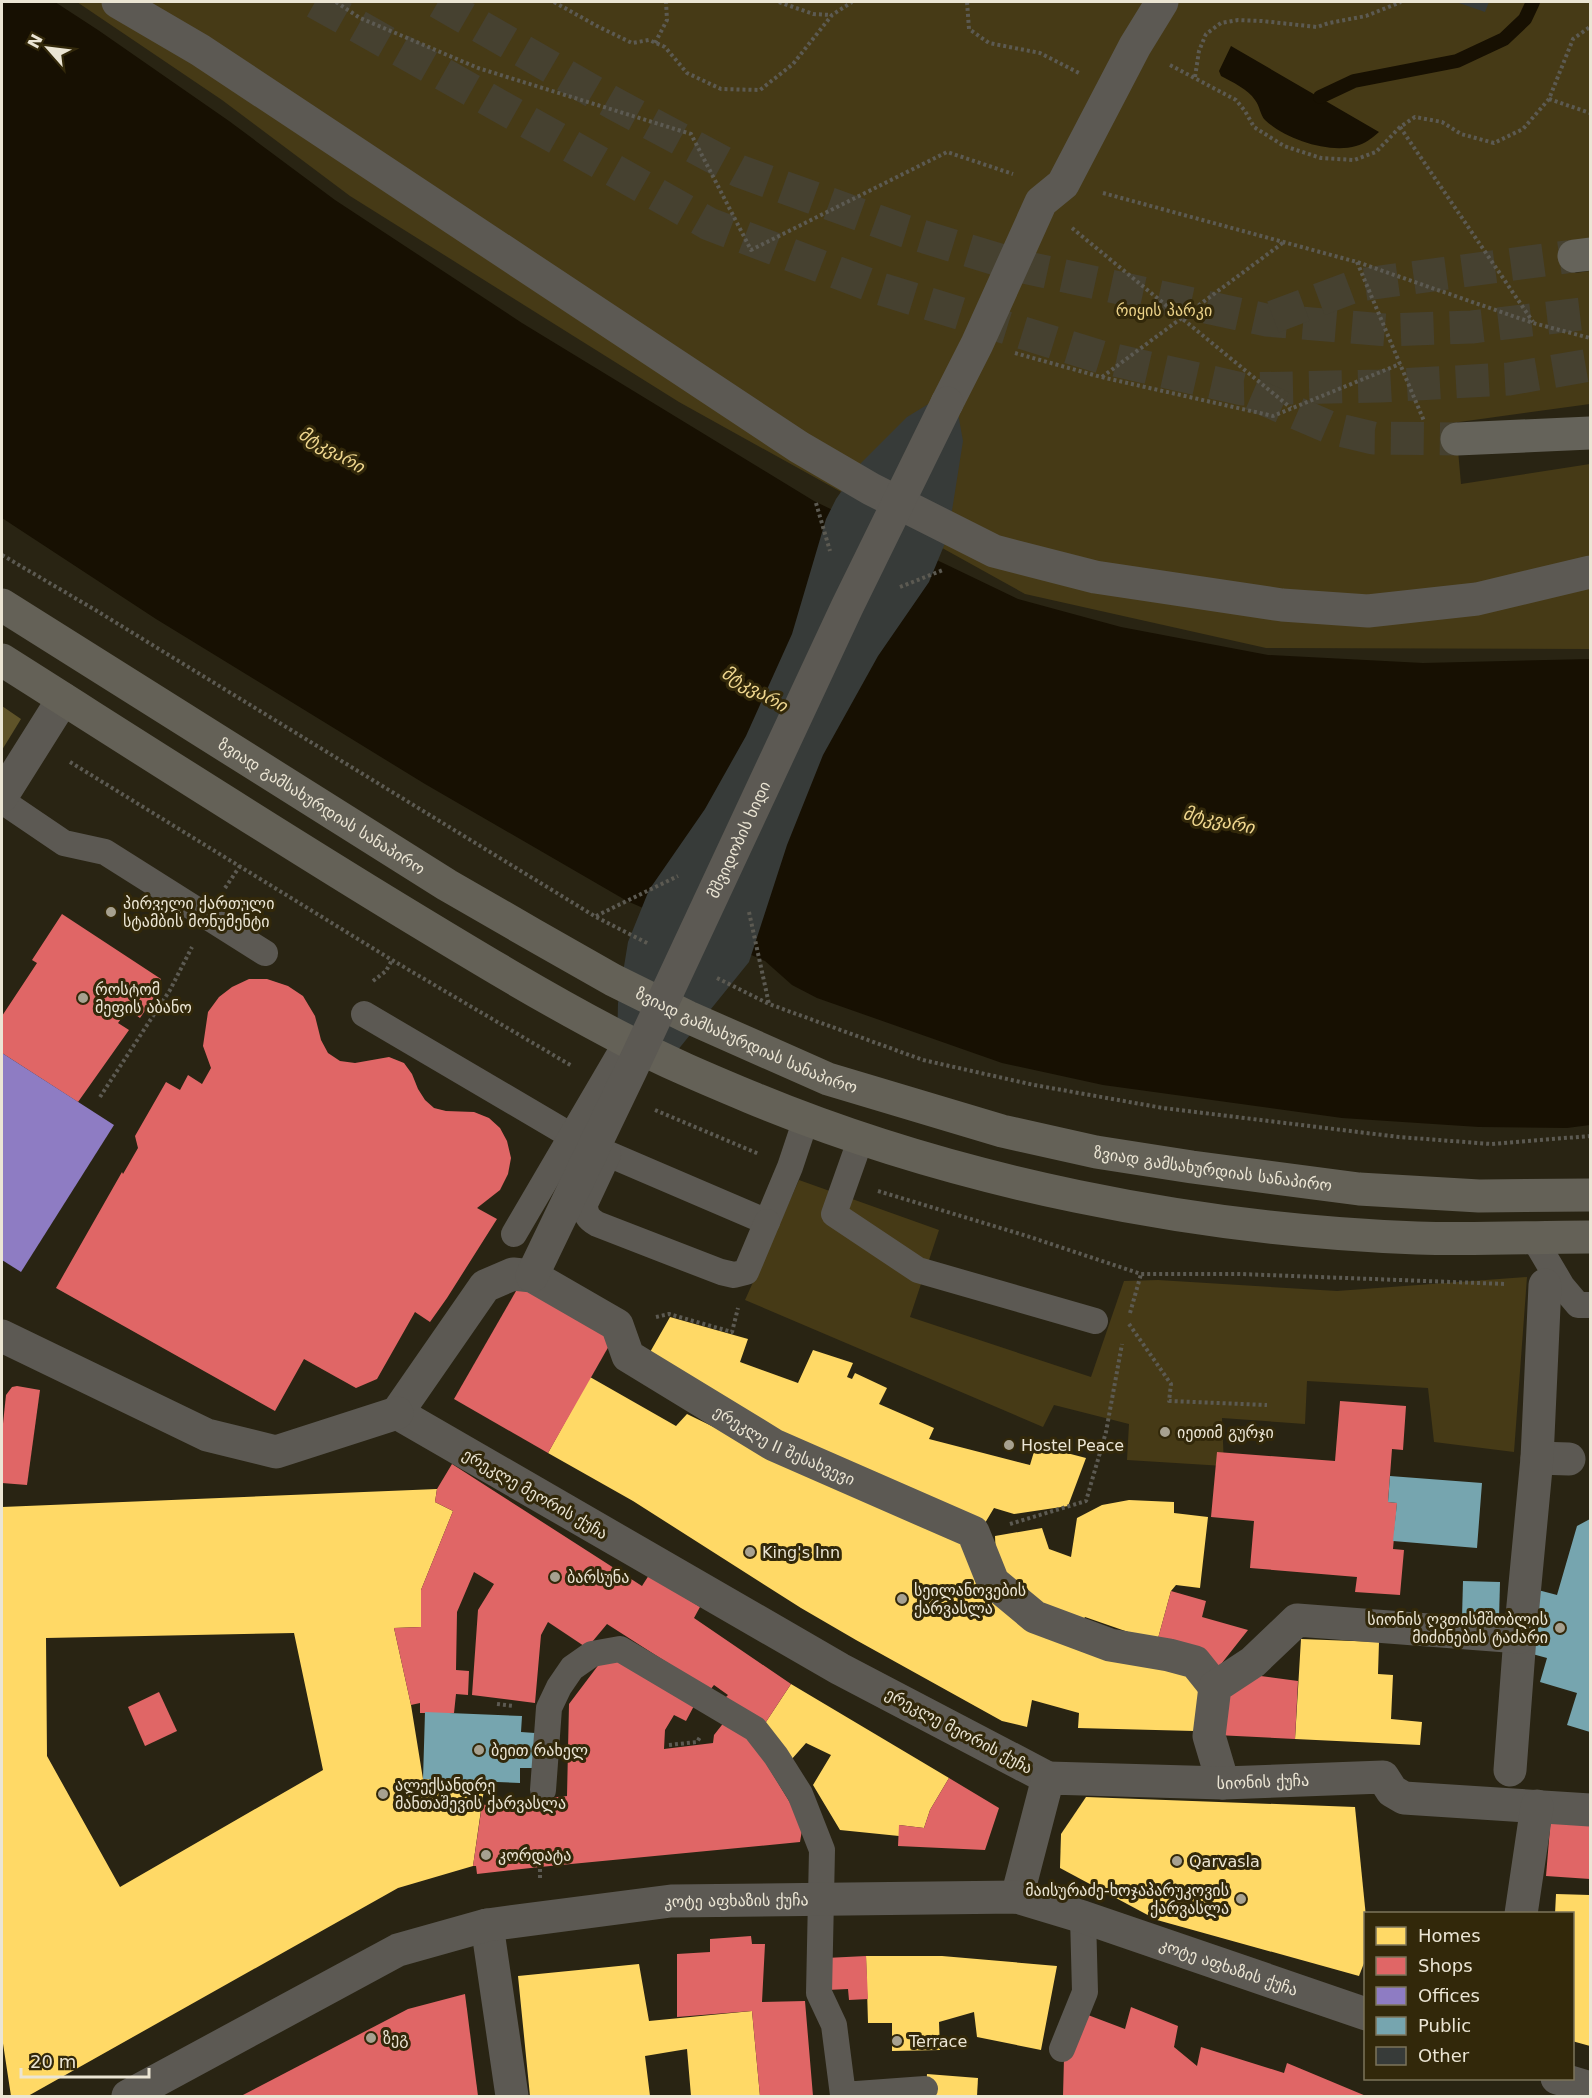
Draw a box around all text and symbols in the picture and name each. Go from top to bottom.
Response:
north arrow [18,18,78,78]
text: N [24,31,47,52]
park label: რიყის პარკი [1116,301,1212,320]
water label: მტკვარი [295,423,370,478]
water label: მტკვარი [718,662,793,717]
street label: ზვიად გამსახურდიას სანაპირო [215,734,429,878]
street label: მშვიდობის ხიდი [703,778,774,901]
water label: მტკვარი [1181,802,1258,838]
place label: პირველი ქართული სტამბის მონუმენტი [123,894,274,931]
marker: პირველი ქართული სტამბის მონუმენტი [104,905,118,919]
place label: როსტომ მეფის აბანო [95,980,192,1017]
street label: ზვიად გამსახურდიას სანაპირო [633,983,860,1097]
marker: როსტომ მეფის აბანო [76,991,90,1005]
street label: ზვიად გამსახურდიას სანაპირო [1093,1142,1333,1195]
street label: ერეკლე II შესახვევი [711,1401,858,1489]
place label: იეთიმ გურჯი [1177,1423,1274,1442]
marker: იეთიმ გურჯი [1158,1425,1172,1439]
place label: Hostel Peace [1021,1436,1124,1455]
marker: Hostel Peace [1002,1438,1016,1452]
street label: ერეკლე მეორის ქუჩა [459,1445,611,1543]
place label: King's Inn [762,1543,840,1562]
marker: King's Inn [743,1545,757,1559]
place label: ბარსუნა [567,1568,629,1587]
marker: ბარსუნა [548,1570,562,1584]
place label: სეილანოვების ქარვასლა [914,1581,1026,1618]
marker: სეილანოვების ქარვასლა [895,1592,909,1606]
place label: სიონის ღვთისმშობლის მიძინების ტაძარი [1367,1610,1548,1647]
marker: სიონის ღვთისმშობლის მიძინების ტაძარი [1553,1621,1567,1635]
street label: ერეკლე მეორის ქუჩა [882,1684,1036,1778]
place label: ბეით რახელ [491,1741,588,1760]
marker: ბეით რახელ [472,1743,486,1757]
street label: სიონის ქუჩა [1217,1770,1309,1793]
place label: ალექსანდრე მანთაშევის ქარვასლა [395,1776,566,1813]
marker: ალექსანდრე მანთაშევის ქარვასლა [376,1787,390,1801]
place label: კორდატა [498,1846,571,1865]
marker: კორდატა [479,1848,493,1862]
place label: Qarvasla [1189,1852,1260,1871]
marker: Qarvasla [1170,1854,1184,1868]
place label: მაისურაძე-ხოჯაპარუკოვის ქარვასლა [1025,1881,1229,1918]
street label: კოტე აფხაზის ქუჩა [662,1890,809,1911]
marker: მაისურაძე-ხოჯაპარუკოვის ქარვასლა [1234,1892,1248,1906]
legend [1364,1912,1574,2080]
text: Homes [1418,1925,1481,1946]
street label: კოტე აფხაზის ქუჩა [1157,1934,1300,1999]
text: Shops [1418,1955,1473,1976]
text: Offices [1418,1985,1480,2006]
text: Public [1418,2015,1471,2036]
place label: ზეგ [383,2029,408,2048]
marker: ზეგ [364,2031,378,2045]
place label: Terrace [908,2032,967,2051]
marker: Terrace [890,2034,904,2048]
scale bar [21,2041,148,2079]
text: Other [1418,2045,1470,2066]
text: 20 m [30,2051,76,2072]

